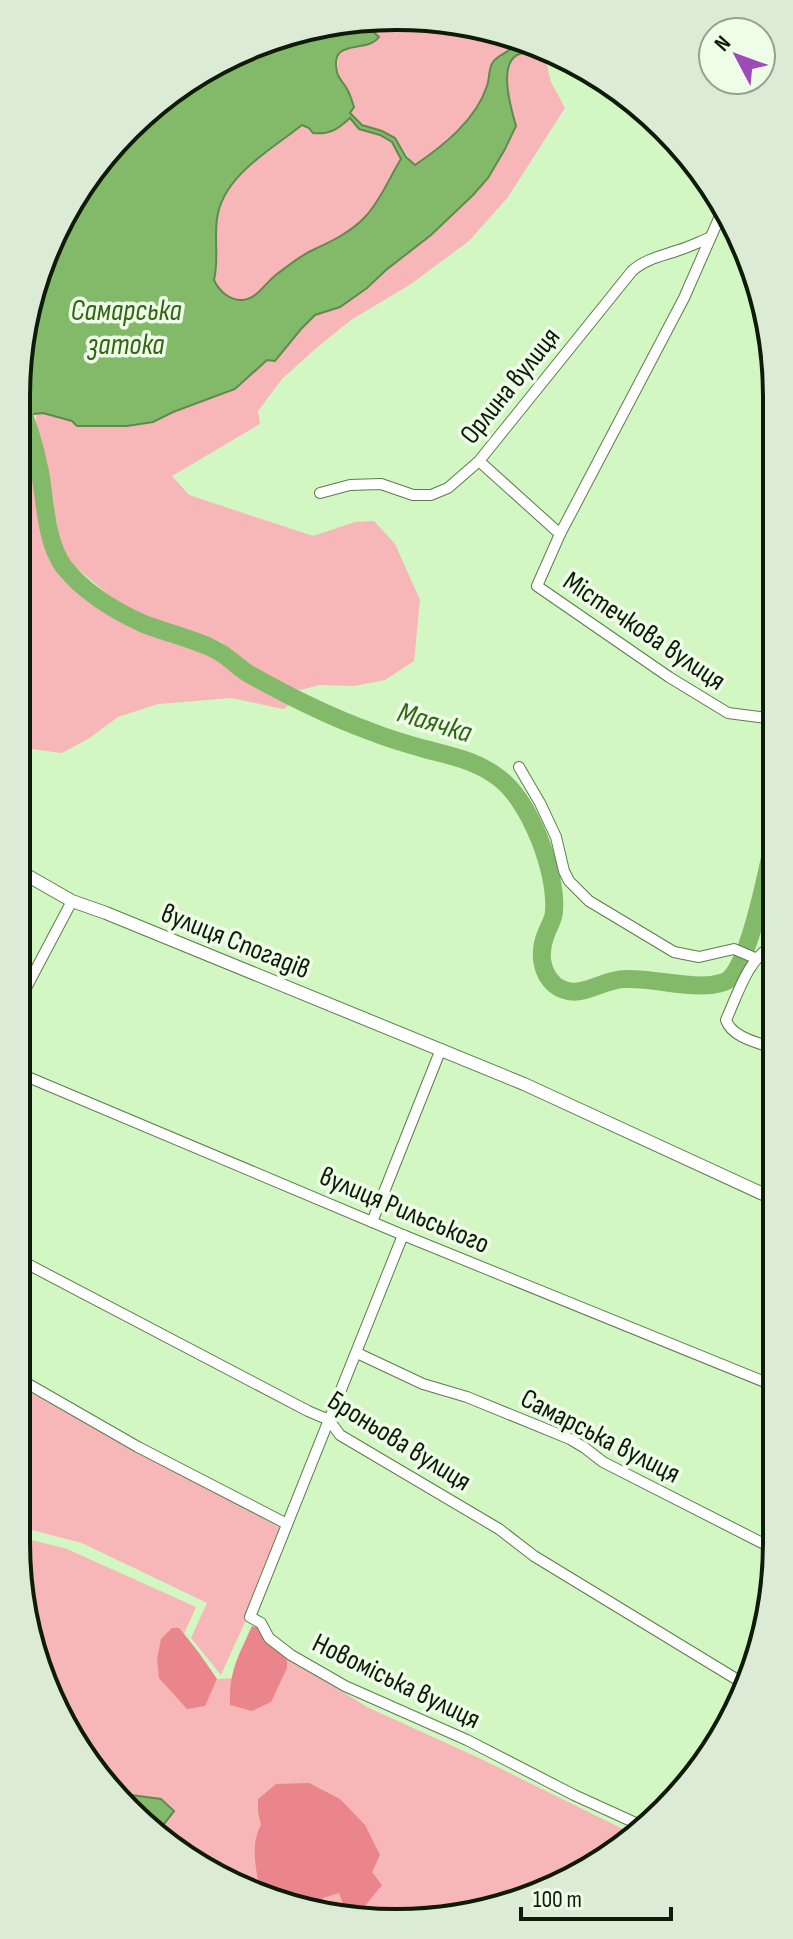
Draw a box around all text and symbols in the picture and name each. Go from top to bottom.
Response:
north arrow [697,16,777,96]
text: N [709,31,737,57]
water label: Самарська затока [70,293,182,363]
street label: Орлина вулиця [453,321,567,451]
street label: Містечкова вулиця [557,565,732,698]
water label: Маячка [393,695,476,751]
street label: вулиця Спогадів [156,897,315,986]
street label: вулиця Рильського [315,1160,494,1261]
street label: Самарська вулиця [515,1382,686,1491]
street label: Броньова вулиця [321,1384,477,1498]
street label: Новоміська вулиця [307,1627,486,1736]
scale bar [521,1871,671,1921]
text: 100 m [533,1885,582,1914]

